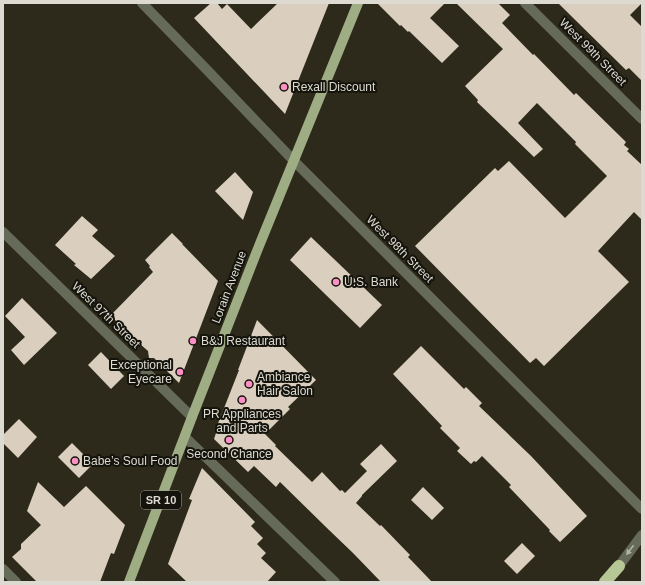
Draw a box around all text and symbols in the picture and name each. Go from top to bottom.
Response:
street label: West 99th Street [557,16,630,89]
place label: Rexall Discount [292,80,376,94]
marker: Rexall Discount [279,82,289,92]
street label: West 98th Street [364,213,437,286]
street label: Lorain Avenue [209,248,249,325]
place label: U.S. Bank [344,275,399,289]
marker: U.S. Bank [331,277,341,287]
street label: West 97th Street [69,279,143,351]
place label: B&J Restaurant [201,334,286,348]
marker: B&J Restaurant [188,336,198,346]
place label: Exceptional Eyecare [110,358,172,386]
marker: Exceptional Eyecare [175,367,185,377]
place label: Ambiance Hair Salon [257,370,313,398]
marker: Ambiance Hair Salon [244,379,254,389]
marker: PR Appliances and Parts [237,395,247,405]
place label: PR Appliances and Parts [203,407,281,435]
marker: Second Chance [224,435,234,445]
place label: Second Chance [186,447,272,461]
place label: Babe’s Soul Food [83,454,178,468]
marker: Babe’s Soul Food [70,456,80,466]
road number: SR 10 [141,491,181,509]
one-way arrow [626,545,634,556]

